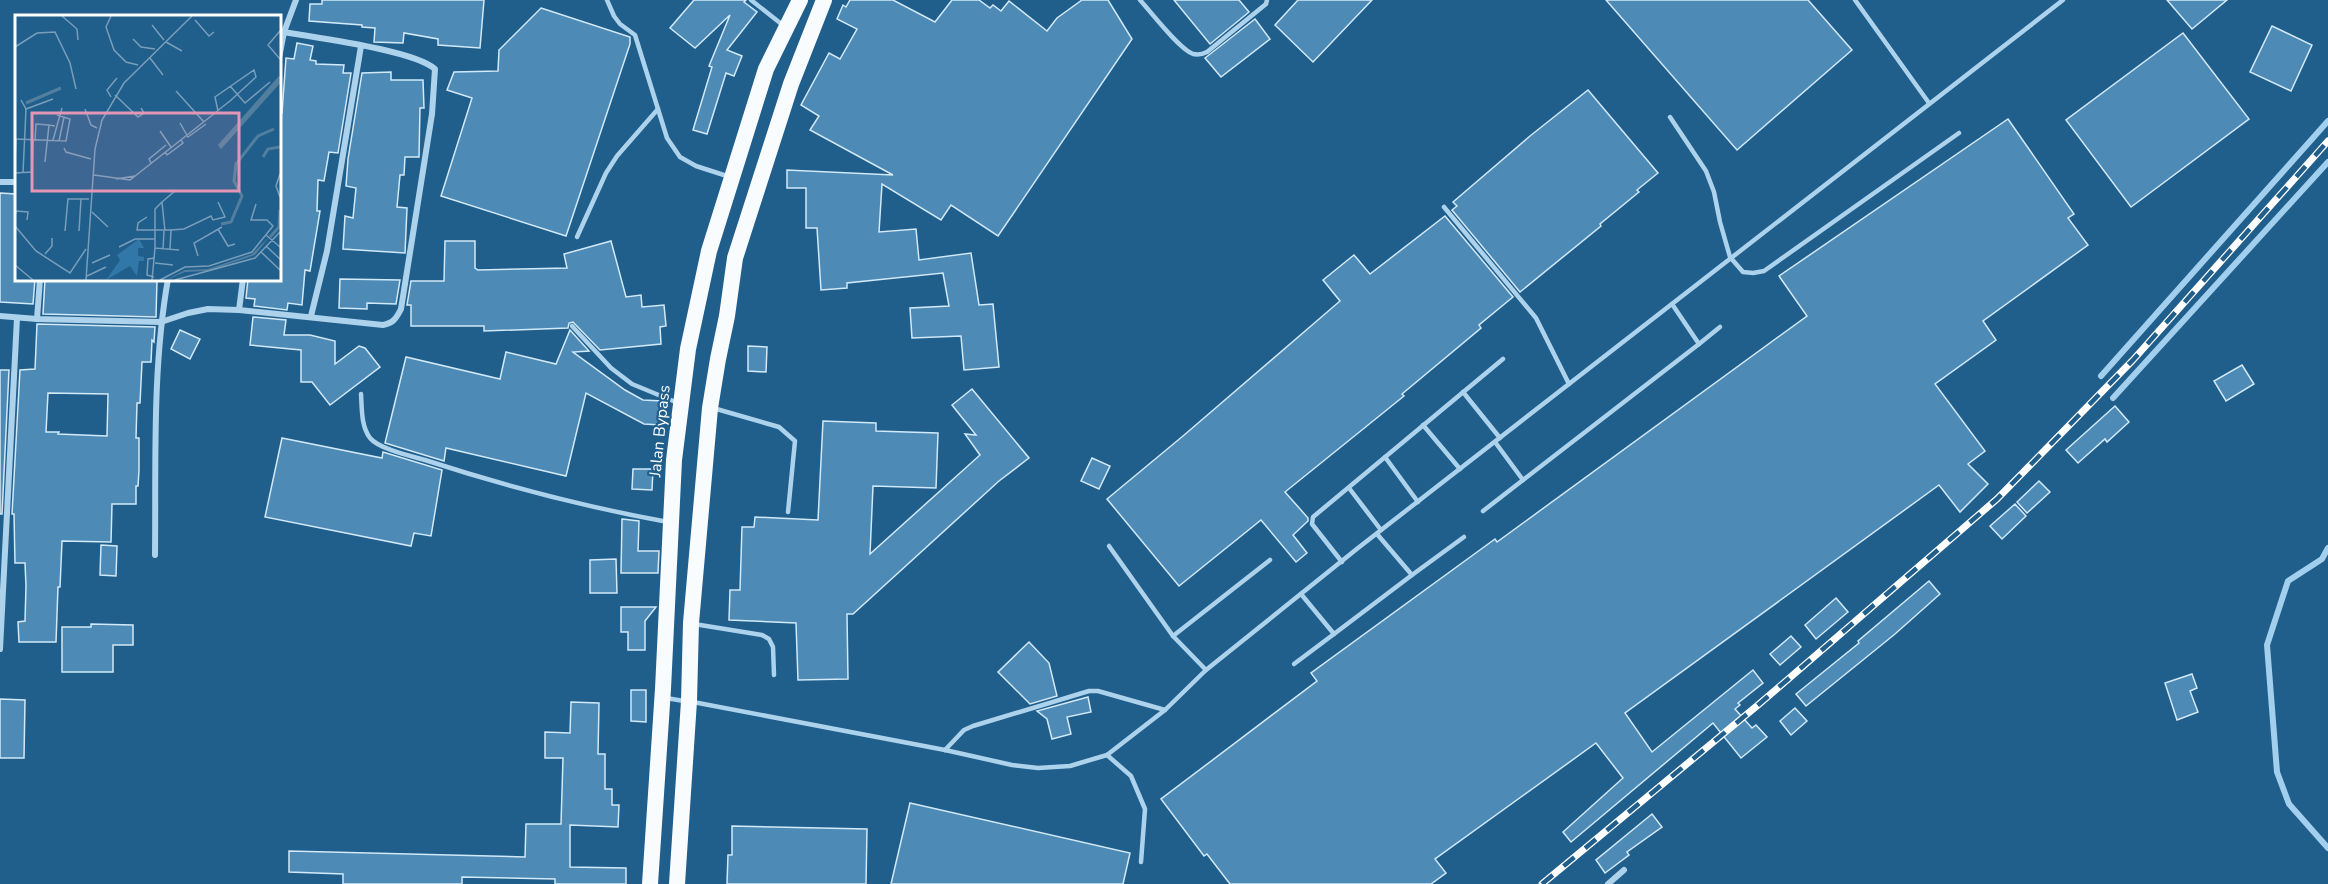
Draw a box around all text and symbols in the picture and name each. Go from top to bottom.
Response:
inset map [15,15,280,280]
street label: Jalan Bypass [644,384,676,479]

